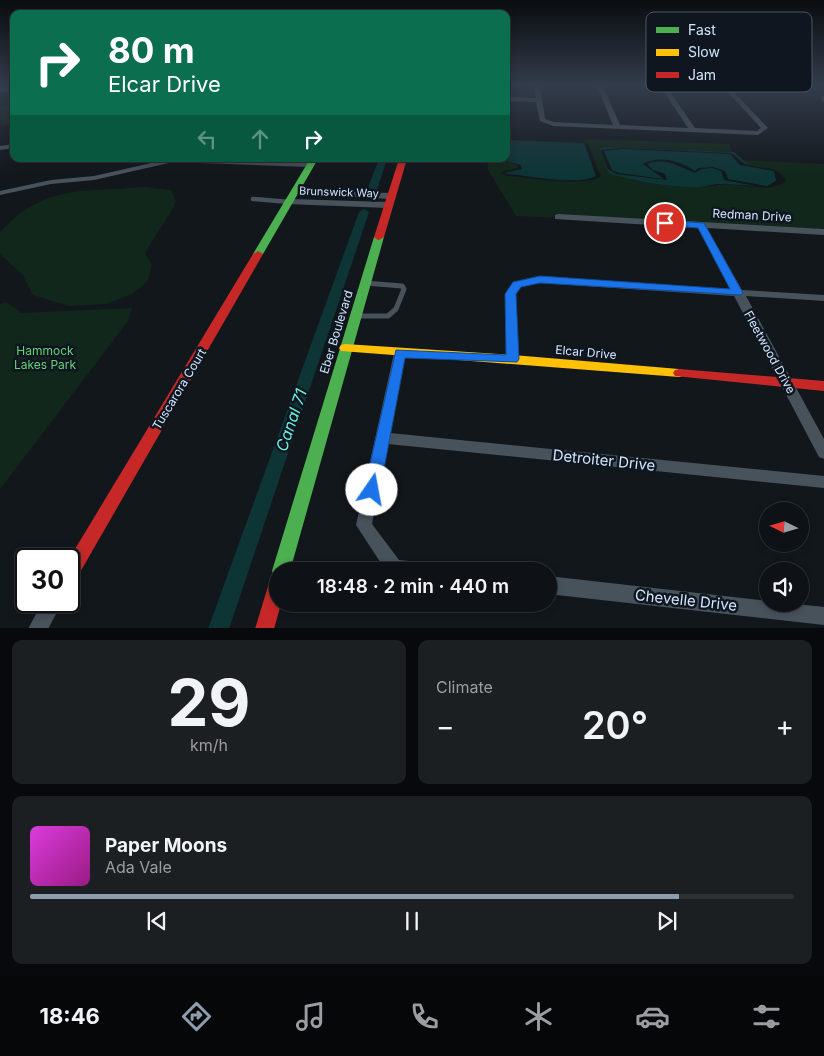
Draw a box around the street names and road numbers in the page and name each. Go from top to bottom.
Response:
street label: Brunswick Way [299,184,379,200]
street label: Redman Drive [712,205,792,225]
street label: Eber Boulevard [316,289,356,375]
street label: Fleetwood Drive [741,308,799,396]
street label: Elcar Drive [555,342,617,362]
street label: Tuscarora Court [149,346,209,432]
street label: Detroiter Drive [552,445,656,475]
street label: Chevelle Drive [634,585,738,615]

